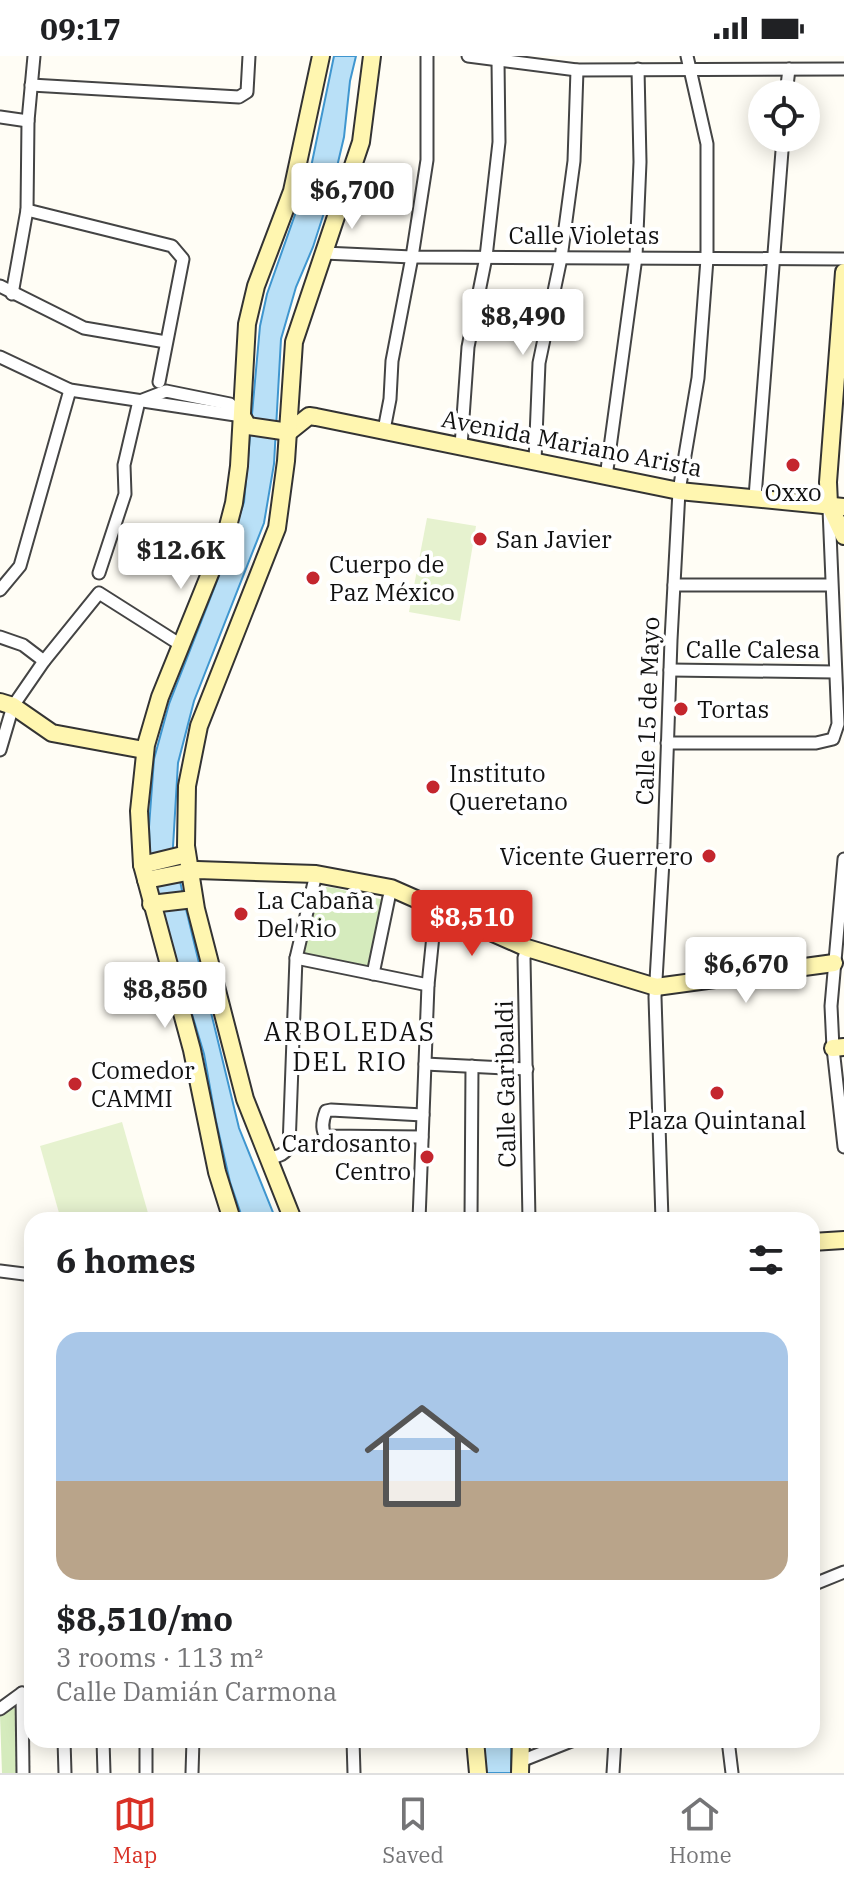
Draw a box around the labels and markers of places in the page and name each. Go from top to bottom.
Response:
pin: $6,700 [287,163,417,231]
pin: $8,490 [458,289,588,357]
marker: Oxxo [784,456,802,474]
place label: Oxxo [764,476,822,508]
pin: $12.6K [116,523,246,591]
place label: San Javier [496,523,612,555]
marker: San Javier [471,530,489,548]
place label: Cuerpo de Paz México [329,548,455,608]
marker: Cuerpo de Paz México [304,569,322,587]
place label: Tortas [697,693,769,725]
marker: Tortas [672,700,690,718]
place label: Instituto Queretano [449,757,568,817]
marker: Instituto Queretano [424,778,442,796]
place label: Vicente Guerrero [499,840,693,872]
marker: Vicente Guerrero [700,847,718,865]
place label: La Cabaña Del Rio [257,884,374,944]
pin: $8,510 [407,890,537,958]
marker: La Cabaña Del Rio [232,905,250,923]
pin: $6,670 [681,937,811,1005]
pin: $8,850 [100,962,230,1030]
place label: Comedor CAMMI [91,1054,195,1114]
marker: Comedor CAMMI [66,1075,84,1093]
marker: Plaza Quintanal [708,1084,726,1102]
place label: Plaza Quintanal [628,1104,806,1136]
place label: Cardosanto Centro [282,1127,411,1187]
marker: Cardosanto Centro [418,1148,436,1166]

